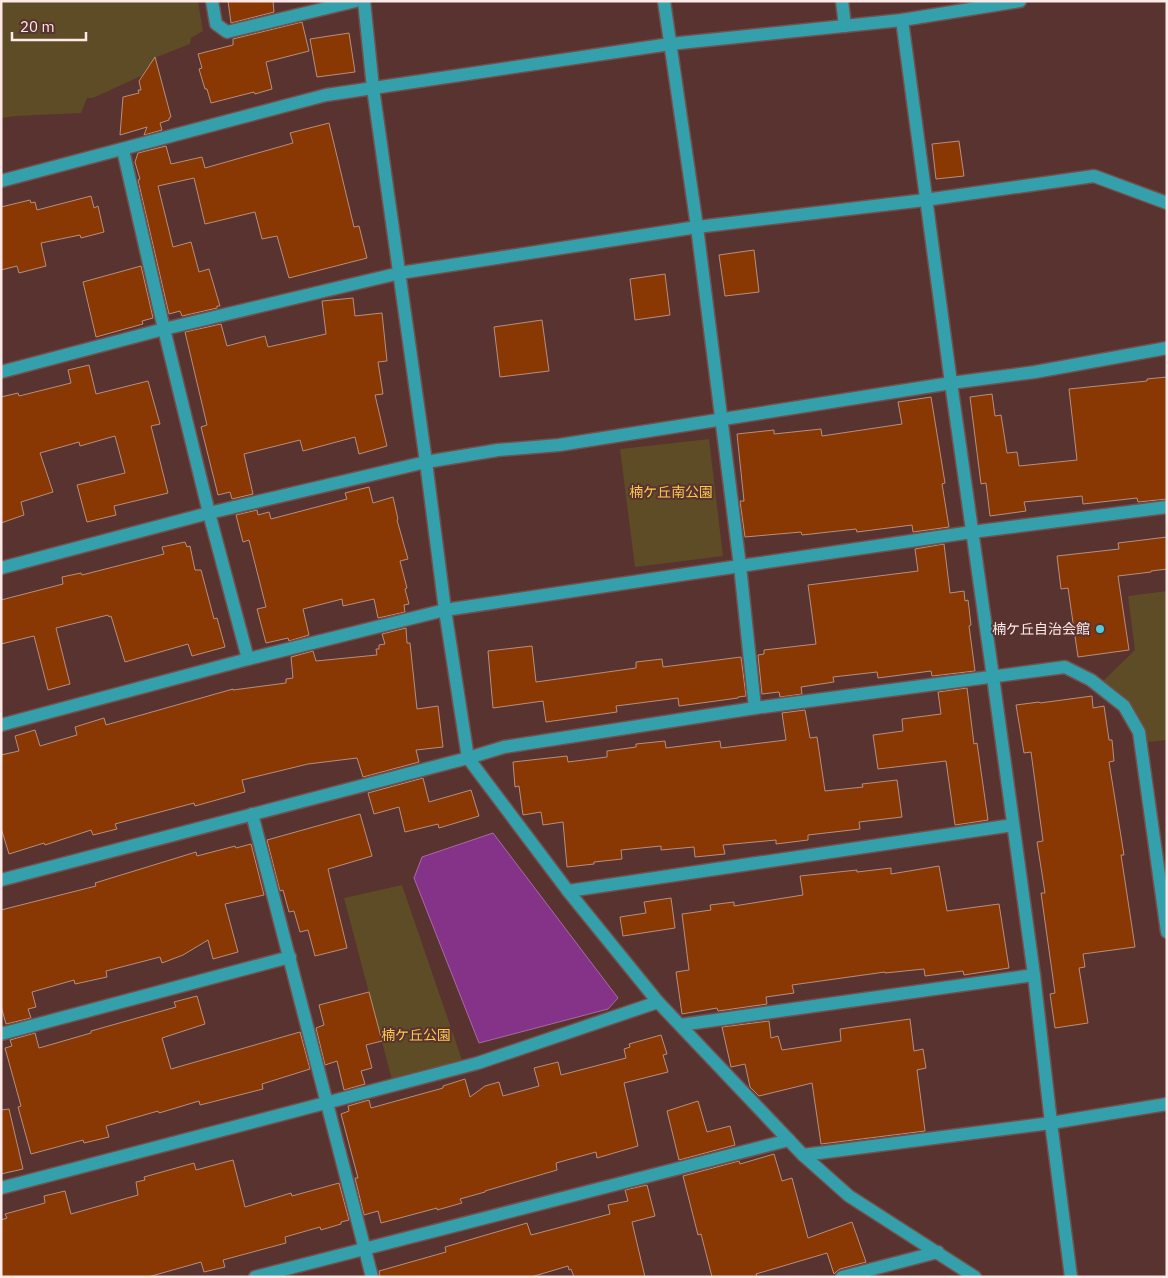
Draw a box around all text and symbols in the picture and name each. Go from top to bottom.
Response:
scale bar [12,10,86,42]
text: 20 m [20,17,55,36]
park label: 楠ケ丘南公園 [629,483,713,501]
place label: 楠ケ丘自治会館 [992,620,1090,638]
marker: 楠ケ丘自治会館 [1094,623,1106,635]
park label: 楠ケ丘公園 [381,1026,451,1044]

